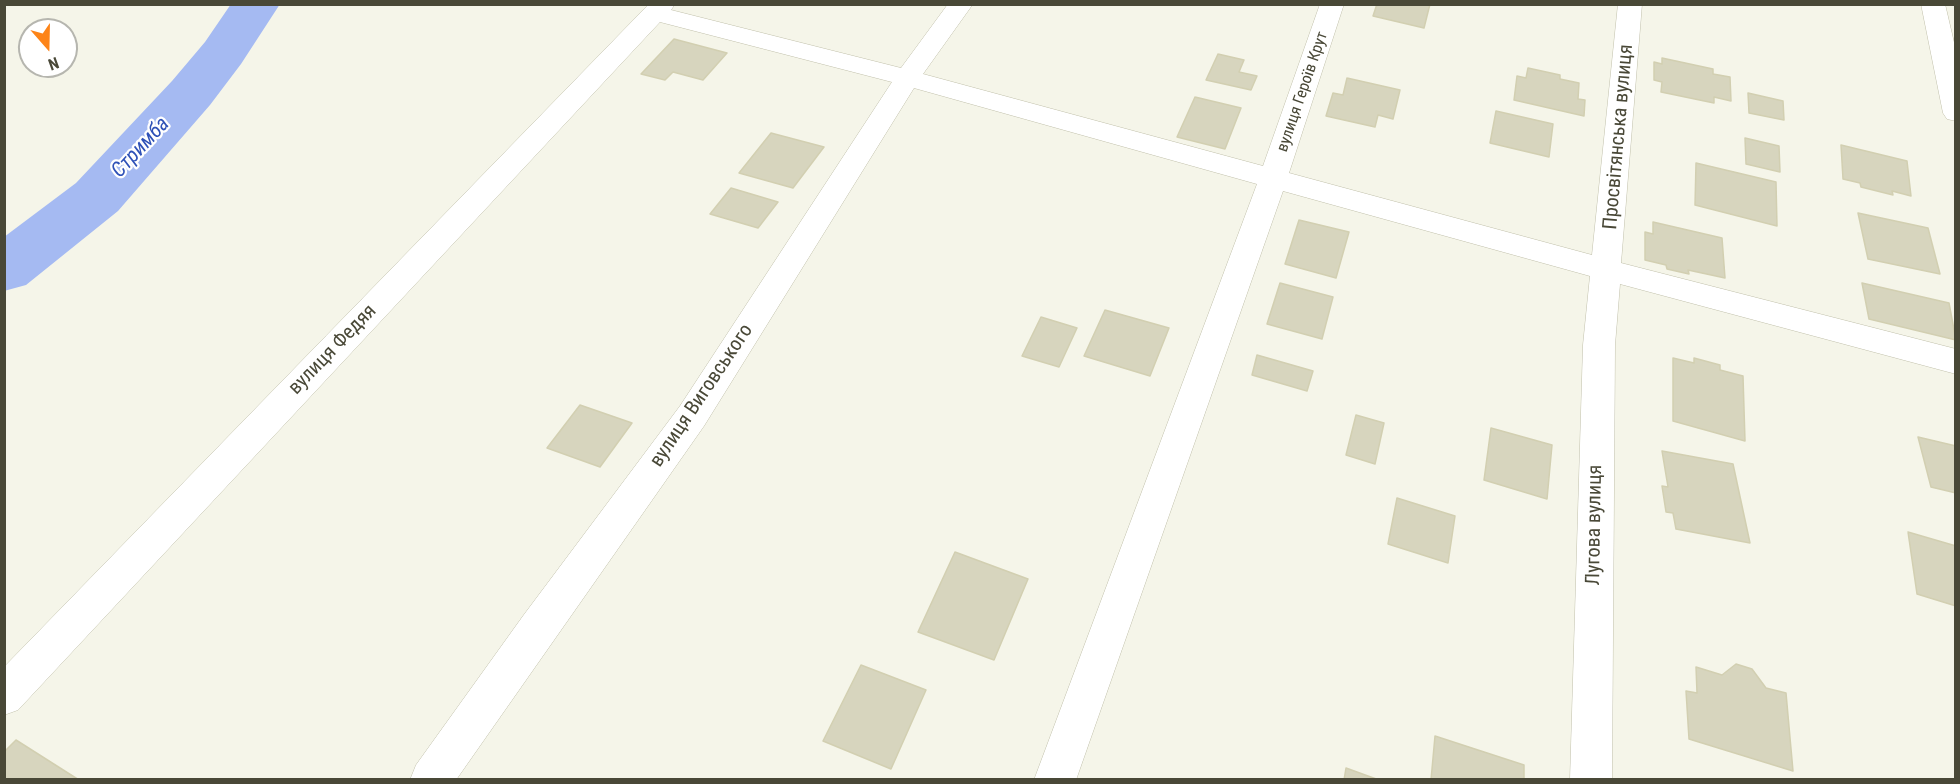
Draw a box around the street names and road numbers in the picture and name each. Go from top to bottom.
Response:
street label: вулиця Героїв Крут [1273,29,1333,155]
street label: Просвітянська вулиця [1599,43,1639,231]
street label: вулиця Федяя [284,300,382,400]
street label: вулиця Виговського [645,320,759,472]
street label: Лугова вулиця [1582,464,1608,586]

